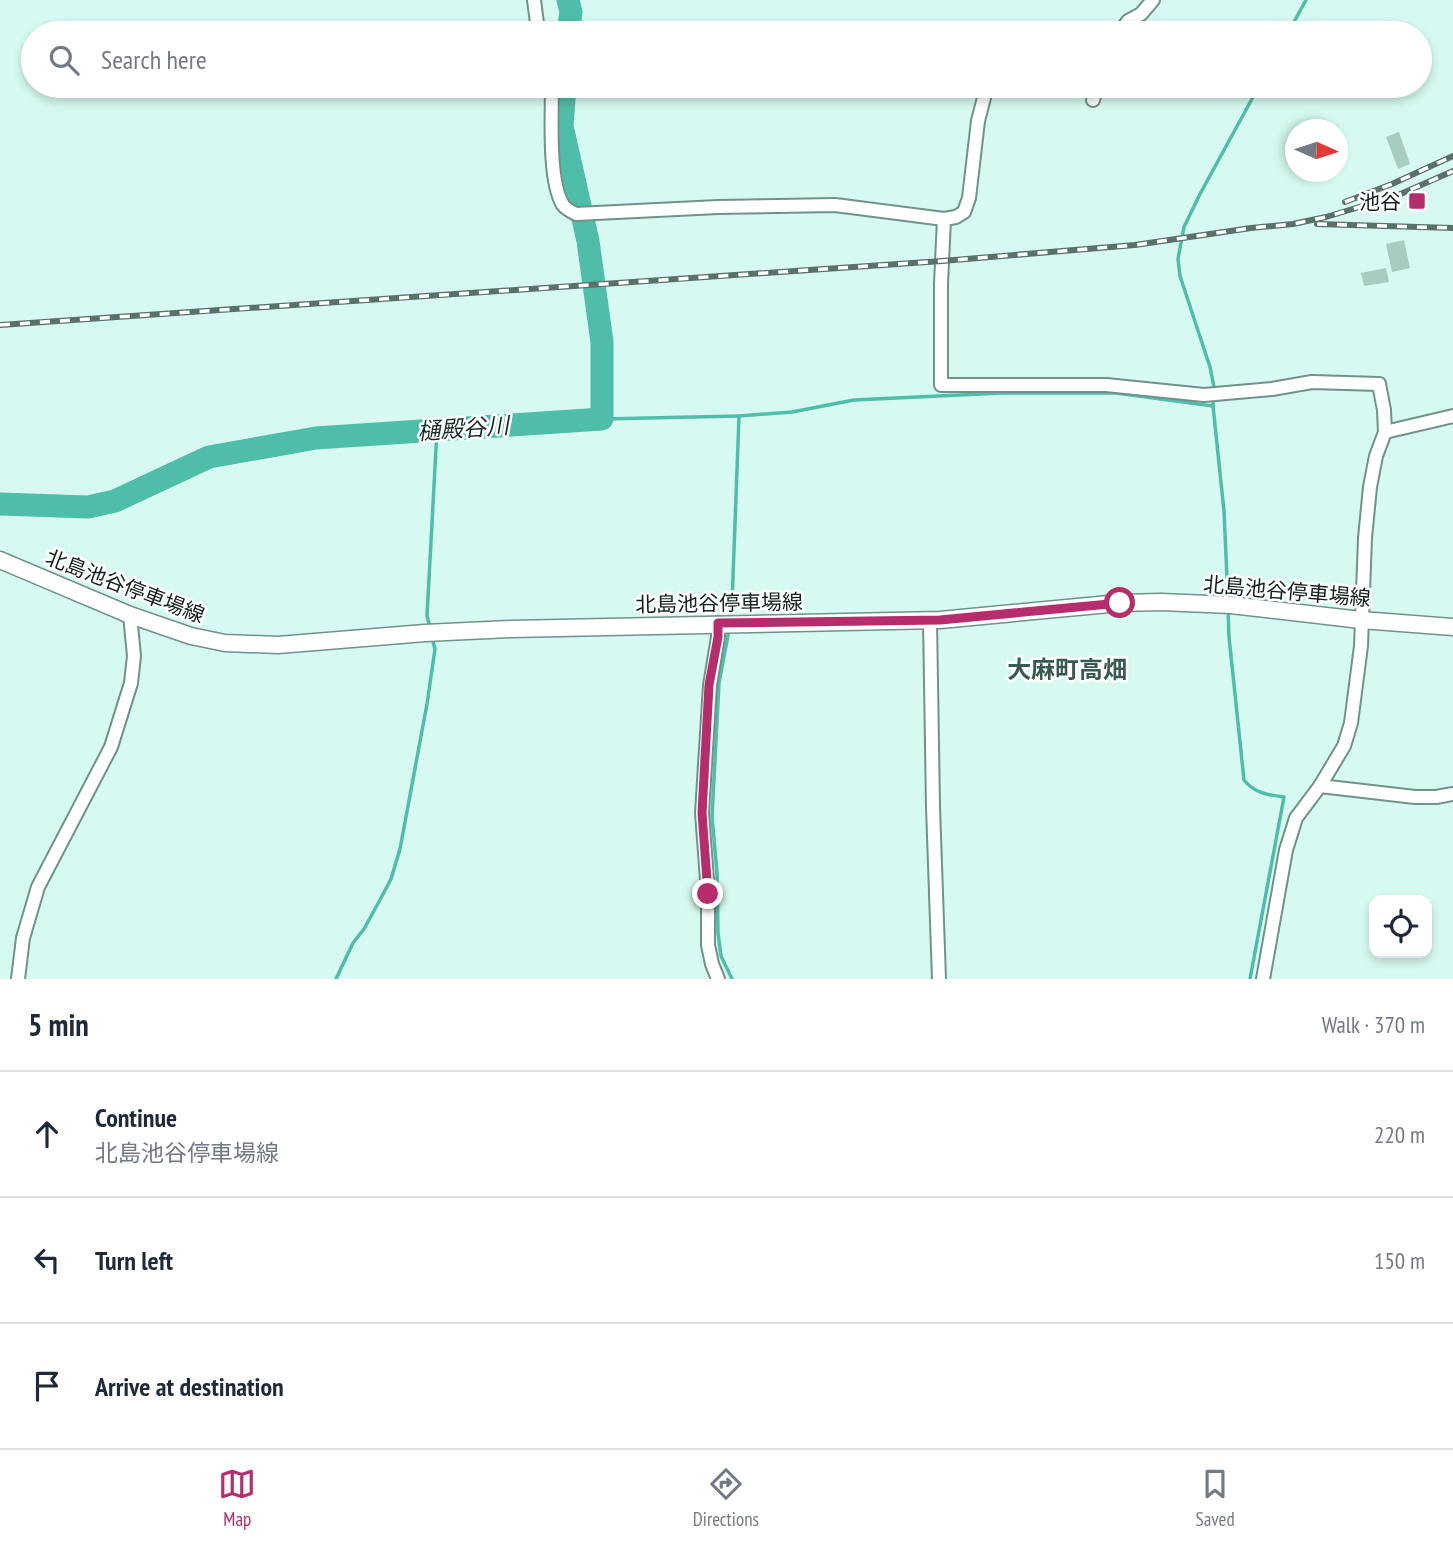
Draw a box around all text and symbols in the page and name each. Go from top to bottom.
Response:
search box [21,21,1432,98]
icon: search [45,41,83,79]
text: Search here [101,43,207,76]
north arrow [1285,119,1348,182]
place label: 池谷 [1359,188,1401,215]
marker: 池谷 [1407,191,1427,211]
water label: 樋殿谷川 [416,410,513,446]
street label: 北島池谷停車場線 [42,543,208,629]
street label: 北島池谷停車場線 [1202,570,1372,612]
route start [1104,587,1135,618]
street label: 北島池谷停車場線 [635,588,803,618]
district label: 大麻町高畑 [1007,654,1127,685]
route end [692,878,723,909]
map controls [1369,895,1432,958]
button: locate [1369,895,1432,958]
text: 5 min [28,1005,89,1044]
text: Walk · 370 m [1322,1010,1425,1039]
text: Continue [95,1101,177,1134]
icon: ahead [28,1115,66,1153]
text: 220 m [1374,1120,1425,1149]
text: 北島池谷停車場線 [95,1138,279,1167]
icon: left [28,1241,66,1279]
text: Turn left [95,1244,173,1277]
text: 150 m [1374,1246,1425,1275]
icon: arrive [28,1367,66,1405]
text: Arrive at destination [95,1370,284,1403]
tab: Map [218,1465,256,1531]
tab: Directions [693,1465,759,1531]
tab: Saved [1196,1465,1235,1531]

